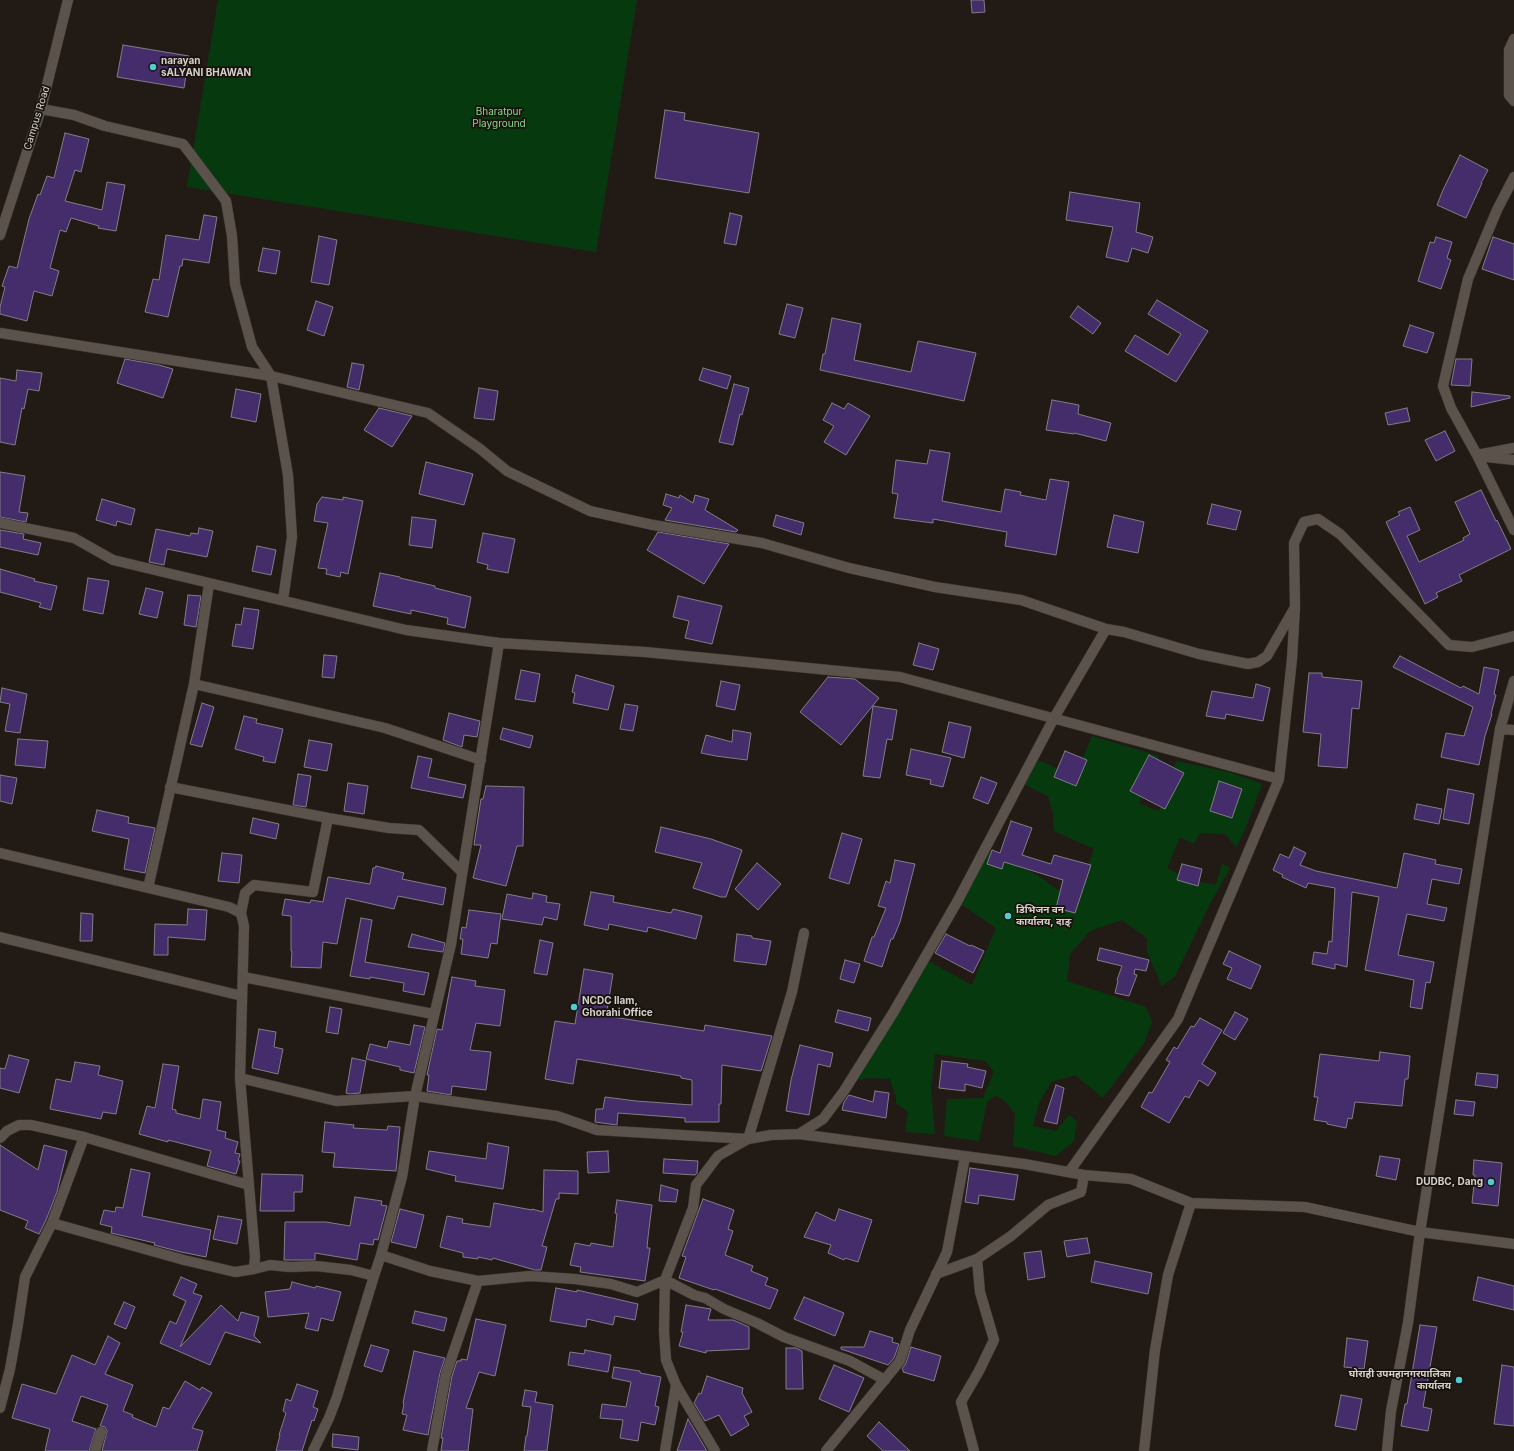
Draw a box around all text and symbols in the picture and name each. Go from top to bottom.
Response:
place label: narayan sALYANI BHAWAN [161,55,251,78]
marker: narayan sALYANI BHAWAN [148,62,158,72]
street label: Campus Road [22,85,52,151]
park label: Bharatpur Playground [472,106,526,130]
place label: डिभिजन वन कार्यालय, दाङ् [1016,904,1071,928]
marker: डिभिजन वन कार्यालय, दाङ् [1003,911,1013,921]
place label: NCDC Ilam, Ghorahi Office [582,995,653,1018]
marker: NCDC Ilam, Ghorahi Office [569,1002,579,1012]
place label: DUDBC, Dang [1416,1176,1483,1188]
marker: DUDBC, Dang [1486,1177,1496,1187]
place label: घोराही उपमहानगरपालिका कार्यालय [1349,1368,1451,1392]
marker: घोराही उपमहानगरपालिका कार्यालय [1454,1375,1464,1385]

